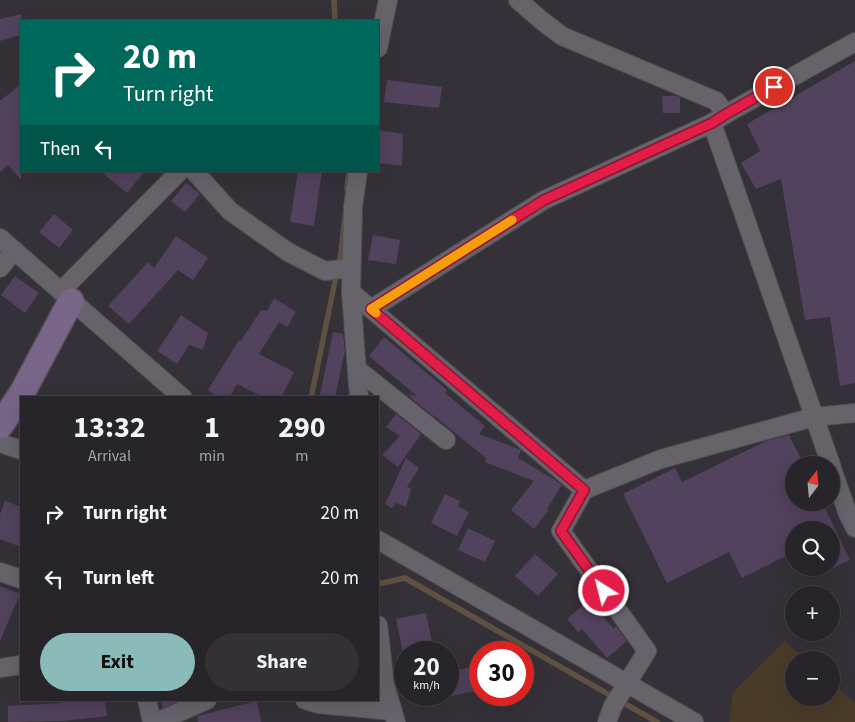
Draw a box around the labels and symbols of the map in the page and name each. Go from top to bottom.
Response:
pin [753,66,795,108]
north arrow [785,456,840,511]
position arrow [577,564,629,616]
speed limit sign: 30 [469,641,534,706]

